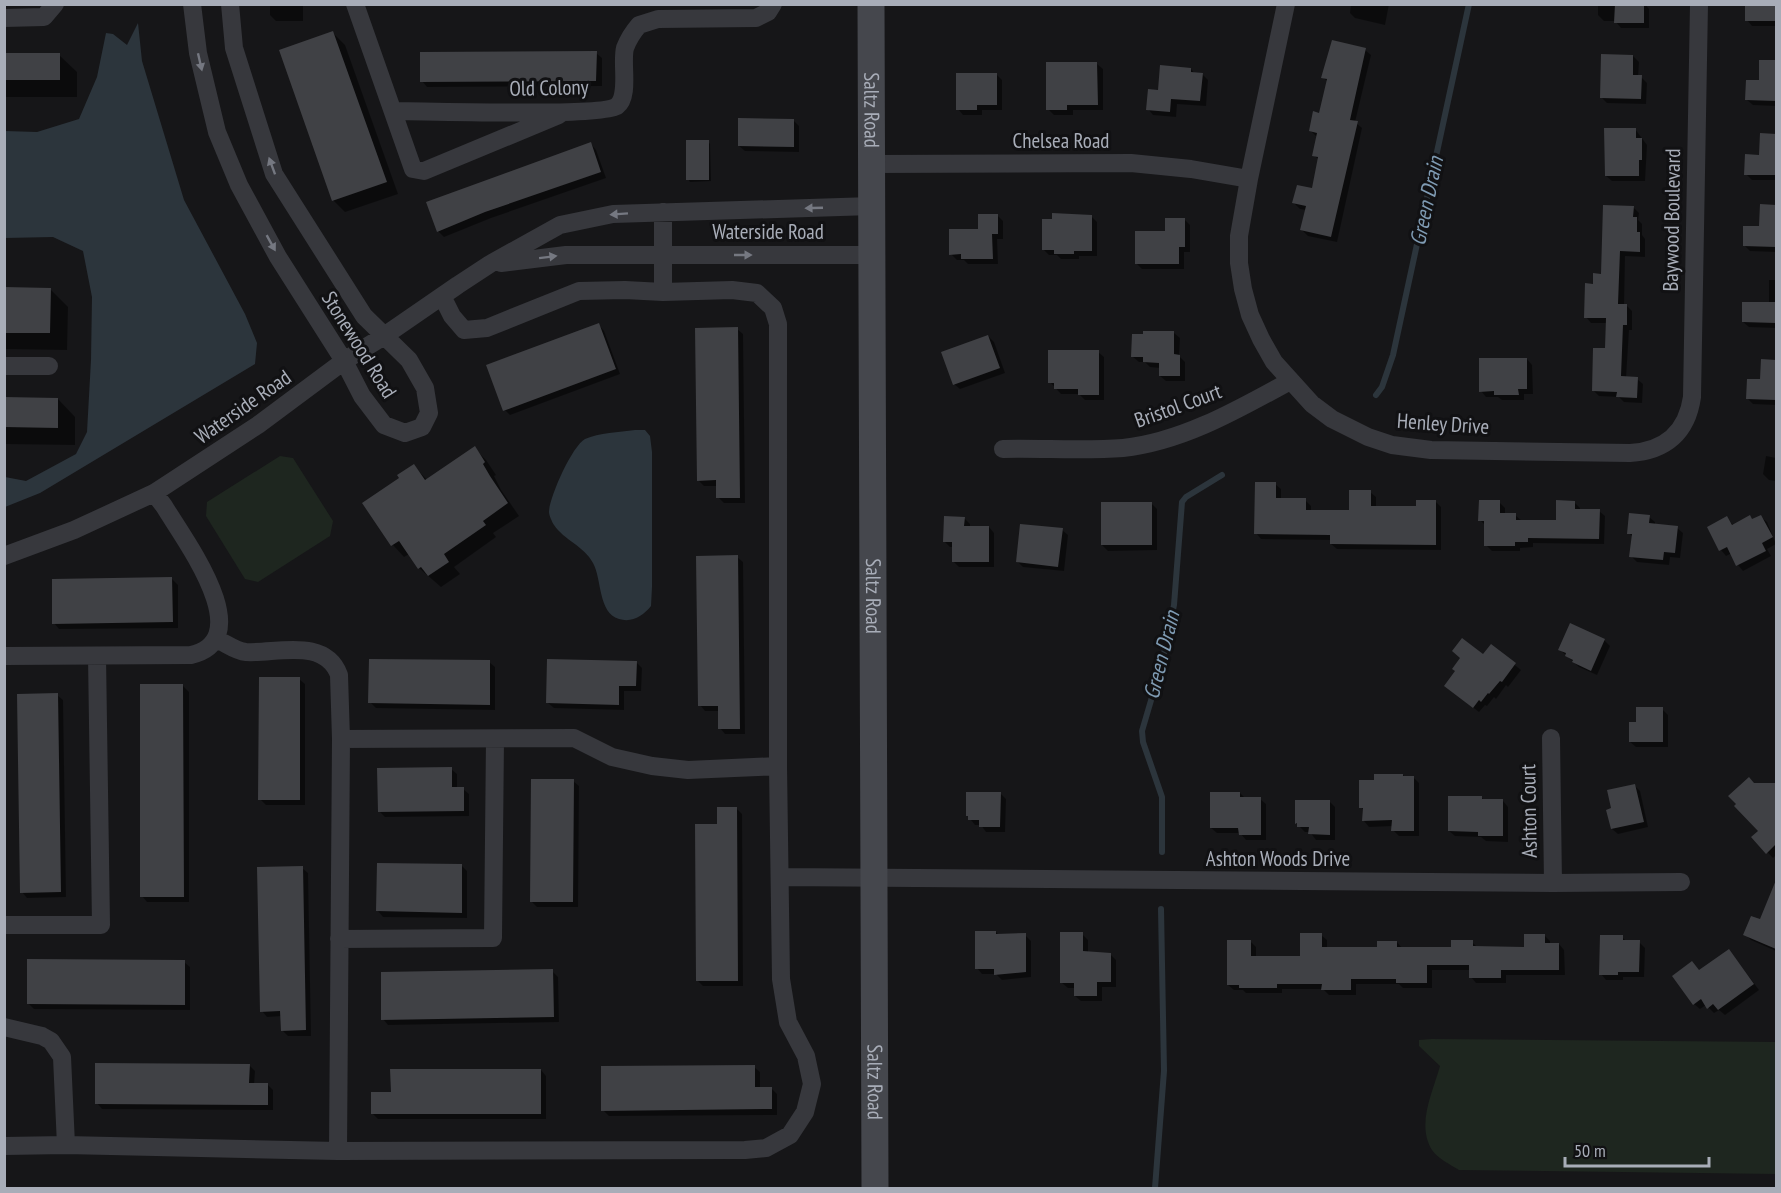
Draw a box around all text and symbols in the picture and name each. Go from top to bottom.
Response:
one-way arrow [196,53,206,72]
street label: Saltz Road [858,72,885,148]
street label: Old Colony [509,73,589,102]
street label: Chelsea Road [1013,127,1109,154]
street label: Baywood Boulevard [1657,148,1686,292]
water label: Green Drain [1403,153,1449,248]
one-way arrow [266,157,276,175]
one-way arrow [804,203,823,213]
one-way arrow [609,209,628,219]
street label: Waterside Road [712,218,824,245]
one-way arrow [266,235,276,252]
one-way arrow [734,250,753,260]
one-way arrow [539,252,558,261]
street label: Stonewood Road [316,286,403,403]
street label: Waterside Road [189,364,296,450]
street label: Bristol Court [1131,377,1225,434]
street label: Henley Drive [1396,407,1490,440]
street label: Saltz Road [860,558,887,634]
water label: Green Drain [1137,607,1186,702]
street label: Ashton Court [1514,764,1543,858]
street label: Ashton Woods Drive [1206,845,1350,872]
street label: Saltz Road [862,1044,889,1120]
scale bar [1565,1130,1709,1168]
text: 50 m [1574,1139,1606,1162]

